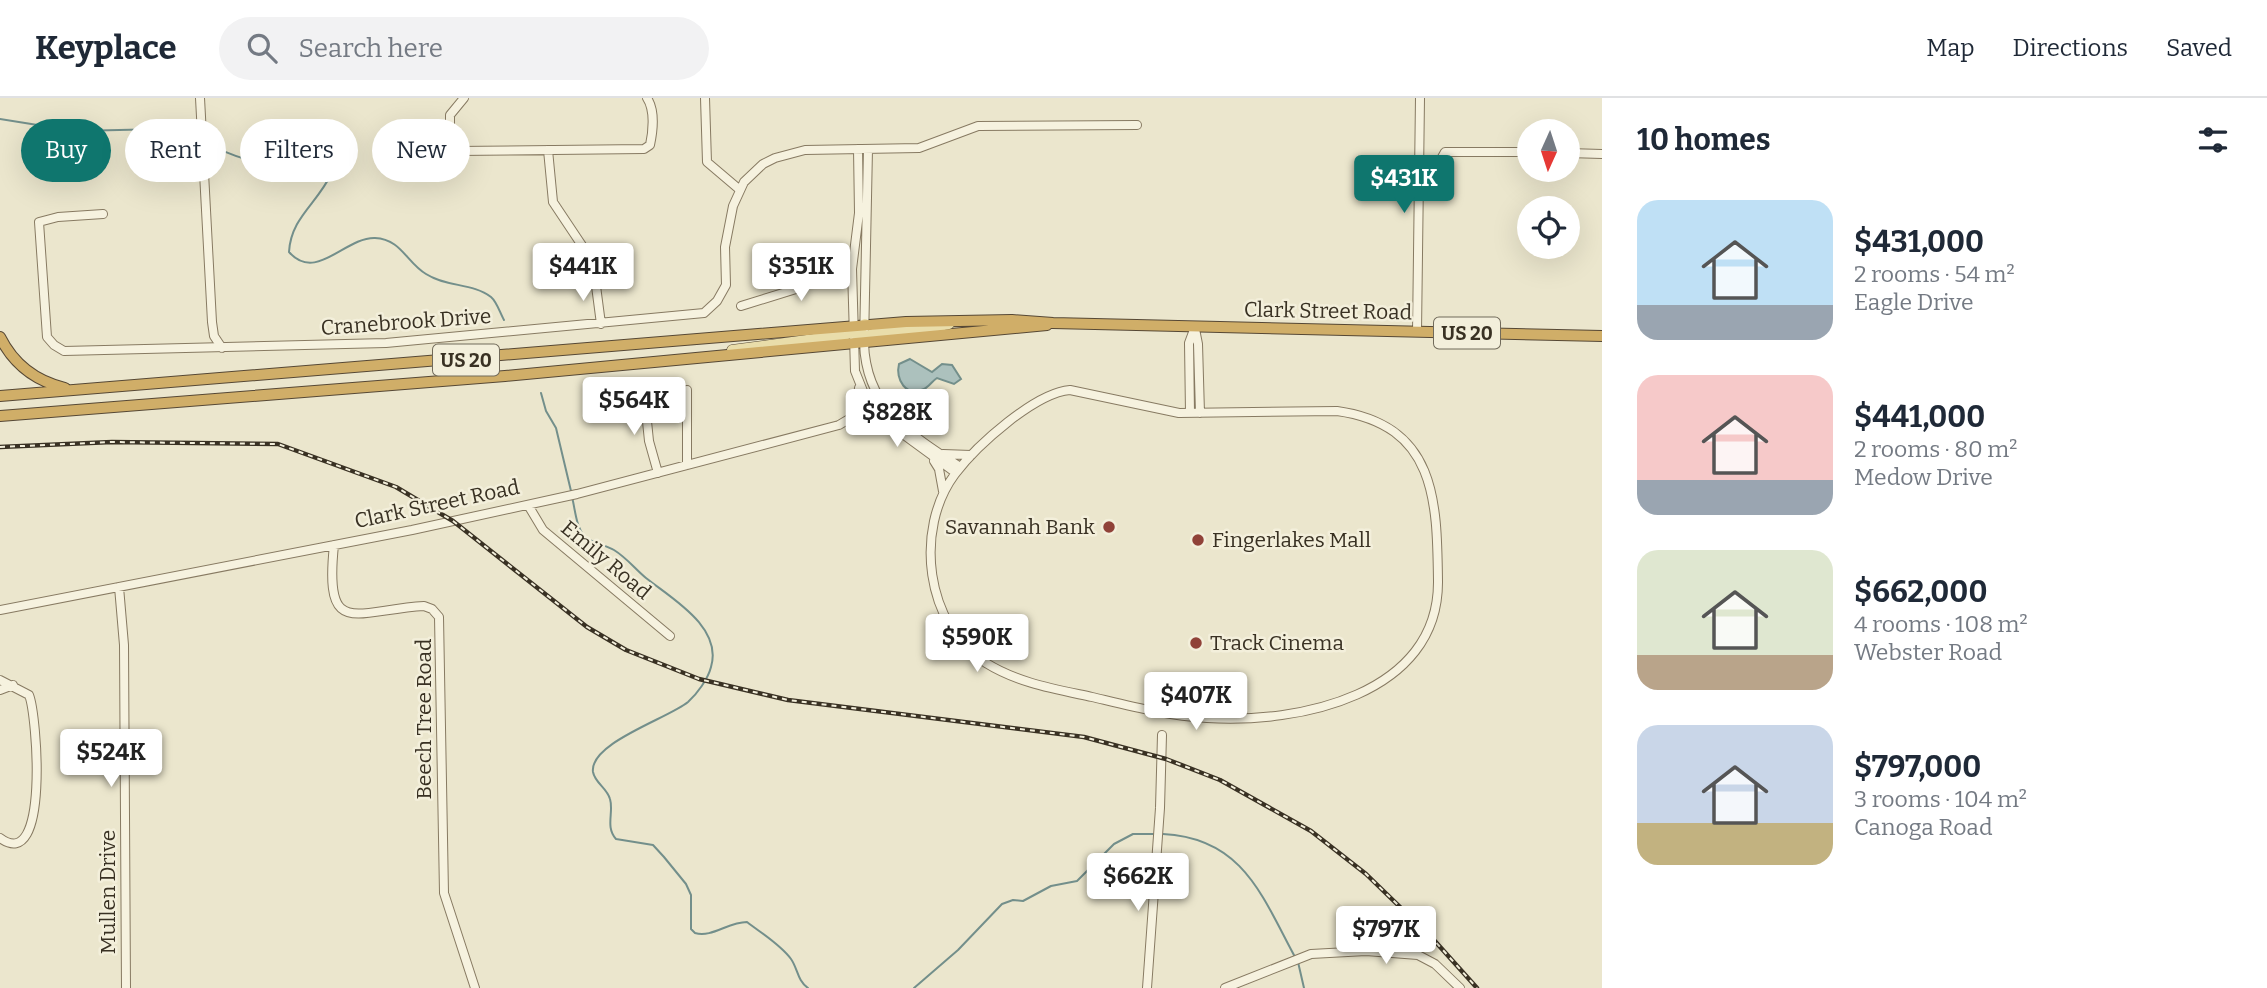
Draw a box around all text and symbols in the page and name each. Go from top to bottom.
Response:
search box [219,17,709,80]
text: Keyplace [35,28,177,68]
icon: search [243,29,281,67]
text: Search here [299,33,443,64]
text: Map [1926,34,1975,62]
text: Directions [2013,34,2128,62]
text: Saved [2166,34,2232,62]
chip: Buy [21,119,111,182]
chip: Rent [125,119,226,182]
chip: Filters [240,119,358,182]
chip: New [372,119,470,182]
north arrow [1517,119,1580,182]
map controls [1517,119,1580,259]
icon: filters [2194,121,2232,159]
text: 10 homes [1637,122,1771,158]
pin: $431K [1355,156,1453,215]
text: $431K [1370,164,1438,192]
button: locate [1517,196,1580,259]
text: $431,000 [1854,224,1984,260]
icon: home [1693,228,1777,312]
pin: $441K [534,244,632,303]
pin: $351K [752,244,850,303]
text: $441K [549,252,617,280]
text: $351K [768,252,834,280]
text: 2 rooms · 54 m² [1854,260,2015,288]
text: Eagle Drive [1854,288,1974,316]
street label: Clark Street Road [1244,297,1412,325]
street label: Cranebrook Drive [320,303,492,341]
road number: US 20 [1434,317,1500,348]
road number: US 20 [433,344,499,376]
pin: $564K [585,378,683,437]
text: $564K [599,386,669,414]
pin: $828K [848,390,946,449]
text: $828K [862,398,932,426]
text: $441,000 [1854,399,1985,435]
icon: home [1693,403,1777,487]
text: 2 rooms · 80 m² [1854,435,2017,463]
text: Medow Drive [1854,463,1993,491]
street label: Clark Street Road [352,474,522,534]
place label: Savannah Bank [945,514,1095,540]
street label: Emily Road [556,515,656,605]
marker: Savannah Bank [1101,519,1117,535]
place label: Fingerlakes Mall [1212,527,1371,553]
marker: Fingerlakes Mall [1190,532,1206,548]
text: $662,000 [1854,574,1987,610]
icon: home [1693,578,1777,662]
text: 4 rooms · 108 m² [1854,610,2028,638]
pin: $590K [928,614,1026,674]
text: $590K [941,623,1013,651]
place label: Track Cinema [1210,630,1344,656]
marker: Track Cinema [1188,635,1204,651]
street label: Beech Tree Road [411,638,437,800]
text: Webster Road [1854,638,2002,666]
pin: $407K [1147,672,1245,732]
text: $407K [1160,681,1232,709]
pin: $524K [62,730,160,789]
text: $524K [76,738,146,766]
text: $797,000 [1854,749,1981,785]
icon: home [1693,753,1777,837]
text: 3 rooms · 104 m² [1854,785,2027,813]
text: Canoga Road [1854,813,1993,841]
street label: Mullen Drive [95,830,121,954]
pin: $662K [1089,854,1187,913]
text: $662K [1103,862,1173,890]
pin: $797K [1337,906,1435,966]
text: $797K [1352,915,1420,943]

